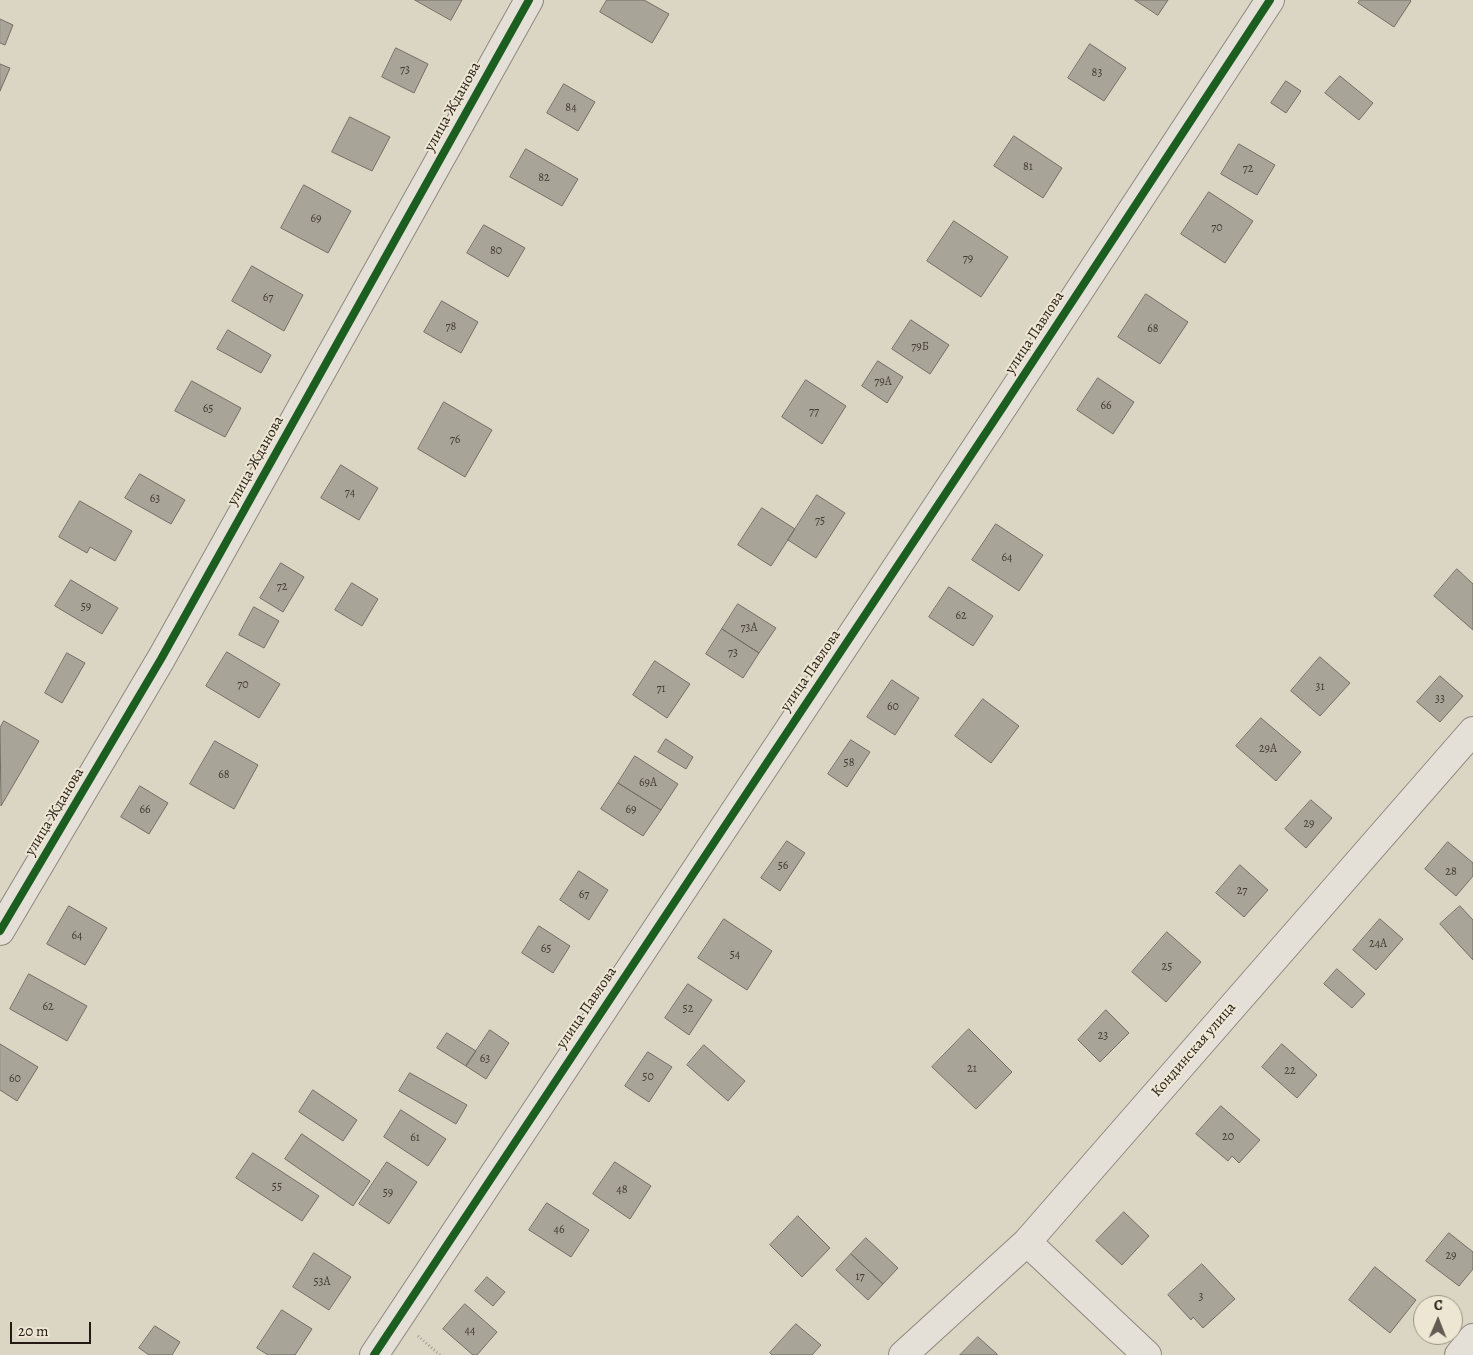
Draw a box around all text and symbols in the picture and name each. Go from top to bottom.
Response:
street label: улица Жданова [421,59,485,155]
house number: 73 [400,63,410,77]
house number: 83 [1092,66,1102,80]
house number: 84 [565,101,577,115]
house number: 81 [1023,160,1033,174]
house number: 72 [1243,162,1253,176]
house number: 82 [538,171,550,185]
house number: 69 [310,212,322,226]
house number: 70 [1211,221,1223,235]
house number: 80 [490,244,502,258]
house number: 79 [963,252,973,266]
street label: улица Павлова [1002,288,1068,378]
house number: 67 [263,291,273,305]
house number: 78 [446,320,456,334]
house number: 68 [1147,322,1159,336]
house number: 79Б [911,340,929,354]
house number: 79А [874,375,892,389]
house number: 66 [1100,399,1112,413]
house number: 65 [203,402,213,416]
house number: 77 [809,405,819,419]
street label: улица Жданова [224,413,288,509]
house number: 76 [450,433,460,447]
house number: 74 [345,486,355,500]
house number: 63 [150,492,160,506]
house number: 75 [815,514,825,528]
house number: 64 [1002,551,1012,565]
house number: 72 [277,580,287,594]
house number: 59 [81,600,91,614]
house number: 62 [955,609,967,623]
house number: 73А [740,621,758,635]
street label: улица Павлова [777,627,845,715]
house number: 73 [728,646,738,660]
house number: 70 [237,678,249,692]
house number: 31 [1315,680,1325,694]
house number: 71 [656,682,666,696]
house number: 33 [1435,692,1445,706]
house number: 60 [887,700,899,714]
house number: 29А [1259,742,1277,756]
house number: 58 [844,756,854,770]
street label: улица Жданова [22,765,88,859]
house number: 68 [218,768,230,782]
house number: 69А [639,776,657,790]
house number: 66 [139,803,151,817]
house number: 69 [625,803,637,817]
house number: 29 [1303,817,1315,831]
house number: 56 [778,859,788,873]
house number: 28 [1445,865,1457,879]
house number: 27 [1237,884,1247,898]
house number: 67 [579,888,589,902]
house number: 64 [72,929,82,943]
house number: 24А [1369,937,1387,951]
house number: 65 [541,942,551,956]
house number: 54 [730,948,740,962]
house number: 25 [1162,960,1172,974]
street label: улица Павлова [553,964,621,1052]
street label: Кондинская улица [1148,999,1240,1101]
house number: 62 [42,1000,54,1014]
house number: 52 [683,1002,693,1016]
house number: 23 [1098,1029,1108,1043]
house number: 63 [480,1052,490,1066]
house number: 21 [967,1062,977,1076]
house number: 22 [1284,1064,1296,1078]
house number: 50 [642,1070,654,1084]
house number: 60 [9,1072,21,1086]
house number: 20 [1222,1130,1234,1144]
house number: 61 [410,1131,420,1145]
house number: 55 [272,1180,282,1194]
house number: 48 [616,1183,628,1197]
house number: 59 [383,1186,393,1200]
house number: 46 [554,1223,564,1237]
house number: 29 [1445,1249,1457,1263]
house number: 17 [855,1270,865,1284]
house number: 53А [313,1275,331,1289]
house number: 3 [1199,1290,1203,1304]
north arrow [1413,1295,1463,1345]
text: С [1434,1296,1443,1315]
scale bar [12,1312,94,1344]
text: 20 m [18,1321,49,1341]
house number: 44 [465,1324,475,1338]

